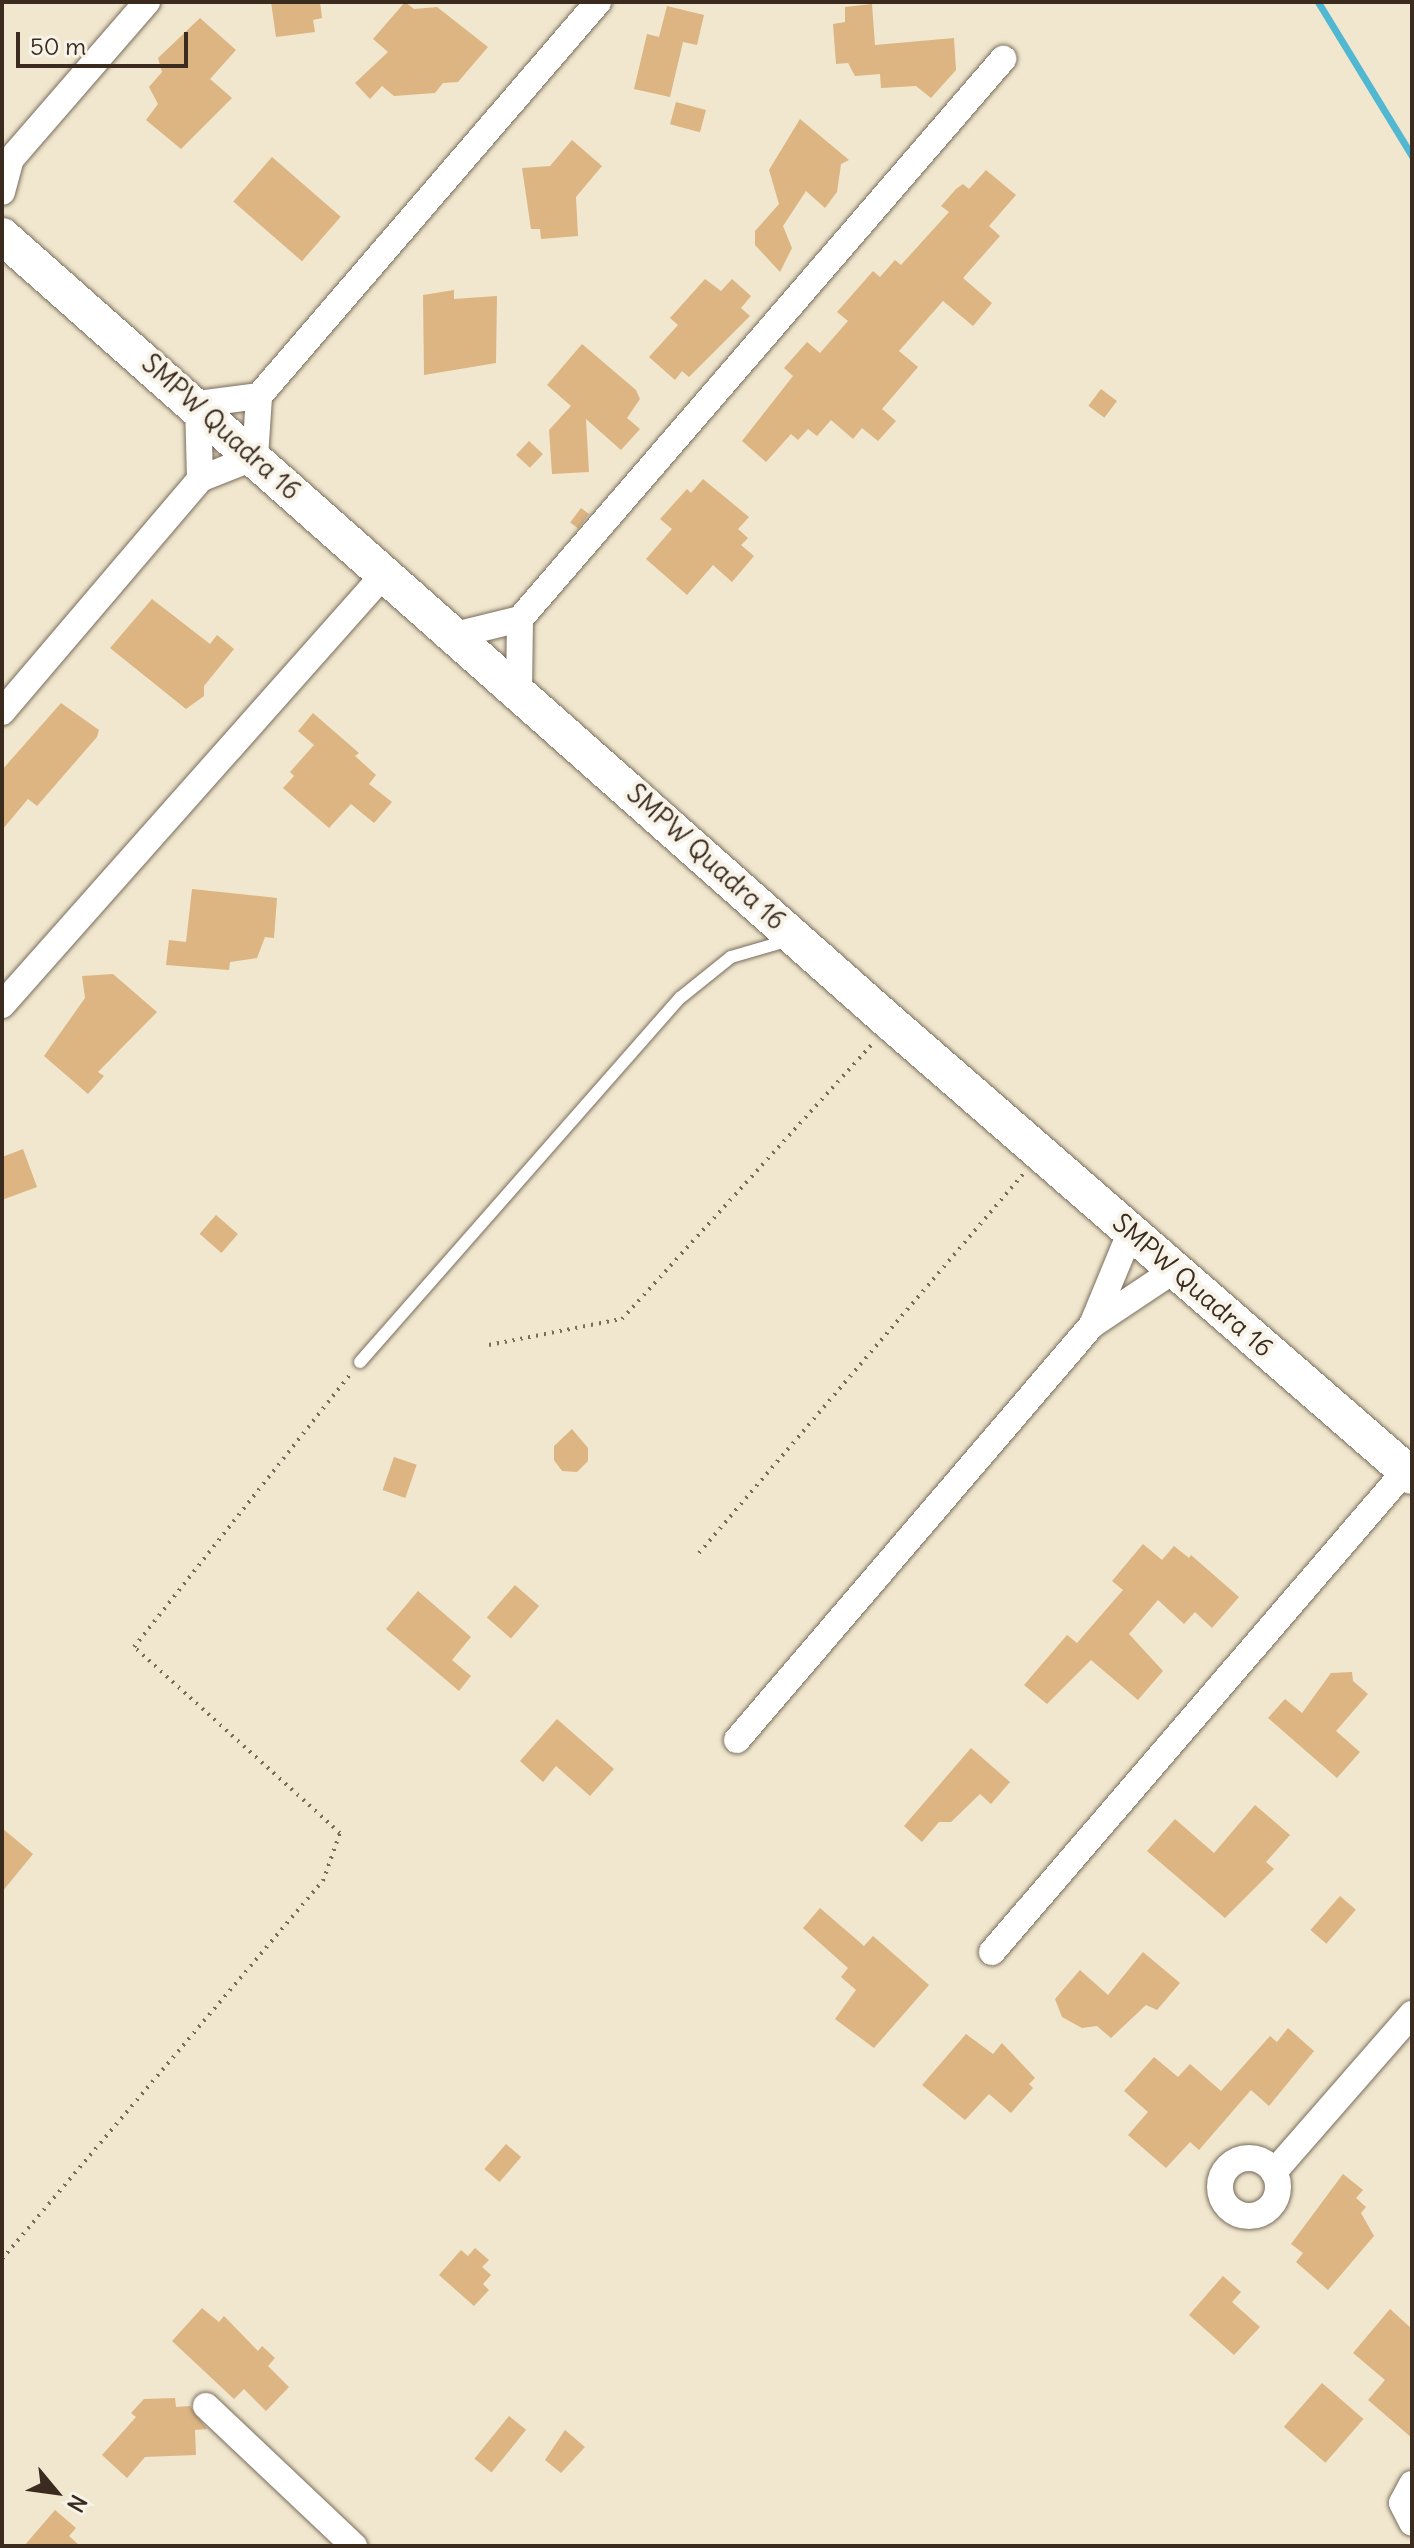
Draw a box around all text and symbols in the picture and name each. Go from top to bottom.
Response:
scale bar [20,16,192,66]
text: 50 m [30,31,86,61]
street label: SMPW Quadra 16 [135,348,307,506]
street label: SMPW Quadra 16 [620,778,792,936]
street label: SMPW Quadra 16 [1106,1207,1280,1363]
north arrow [16,2452,96,2532]
text: N [61,2490,93,2517]

